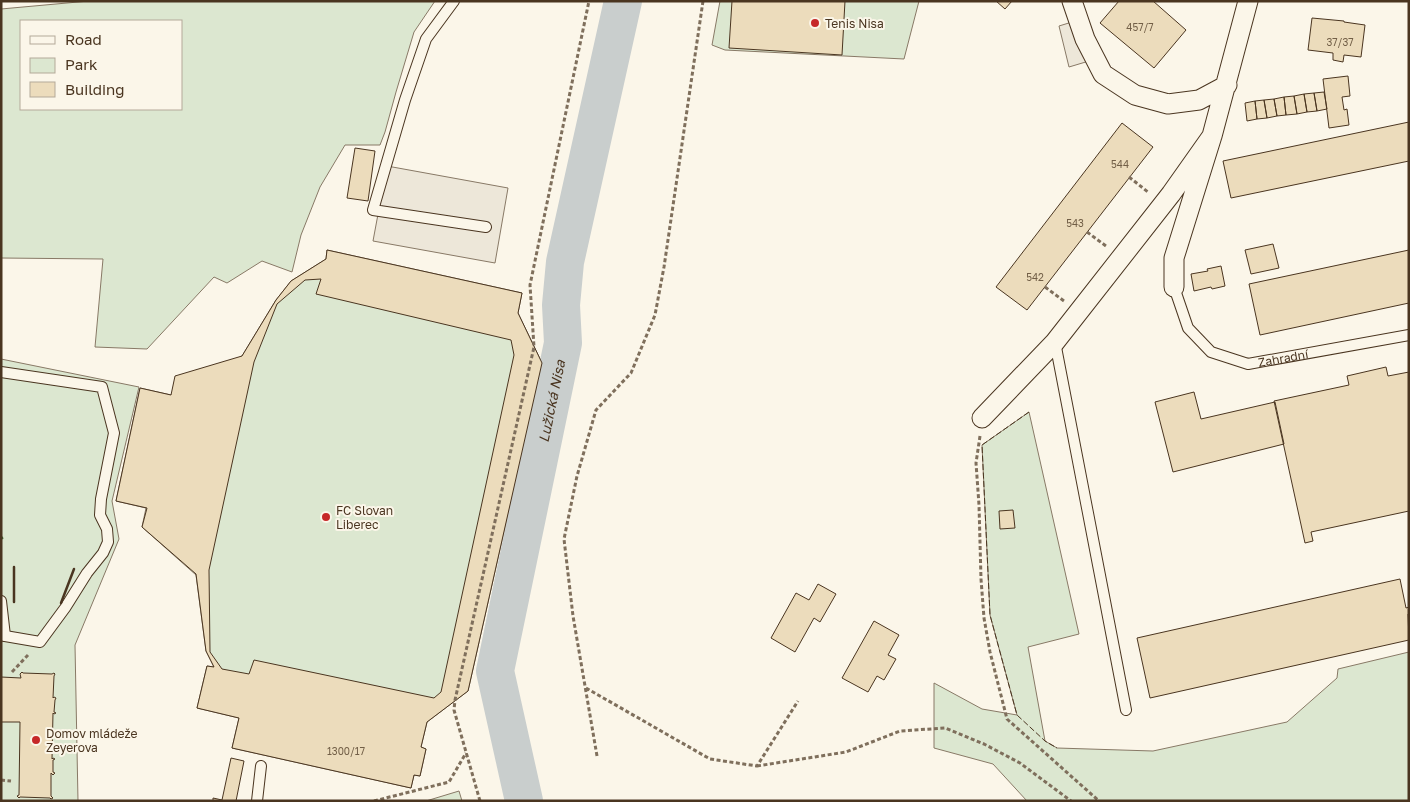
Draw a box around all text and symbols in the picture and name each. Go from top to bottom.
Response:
place label: Tenis Nisa [825,16,884,31]
marker: Tenis Nisa [809,17,821,29]
legend [20,20,182,110]
house number: 457/7 [1126,21,1154,33]
text: Road [65,30,102,48]
house number: 37/37 [1326,36,1354,48]
text: Park [65,55,98,73]
text: Building [65,80,125,98]
house number: 544 [1111,158,1129,170]
house number: 543 [1066,217,1084,229]
house number: 542 [1026,271,1044,283]
street label: Zahradní [1257,346,1310,370]
water label: Lužická Nisa [534,357,568,444]
place label: FC Slovan Liberec [336,503,393,532]
marker: FC Slovan Liberec [320,511,332,523]
place label: Domov mládeže Zeyerova [46,726,138,755]
marker: Domov mládeže Zeyerova [30,734,42,746]
house number: 1300/17 [327,745,365,757]

